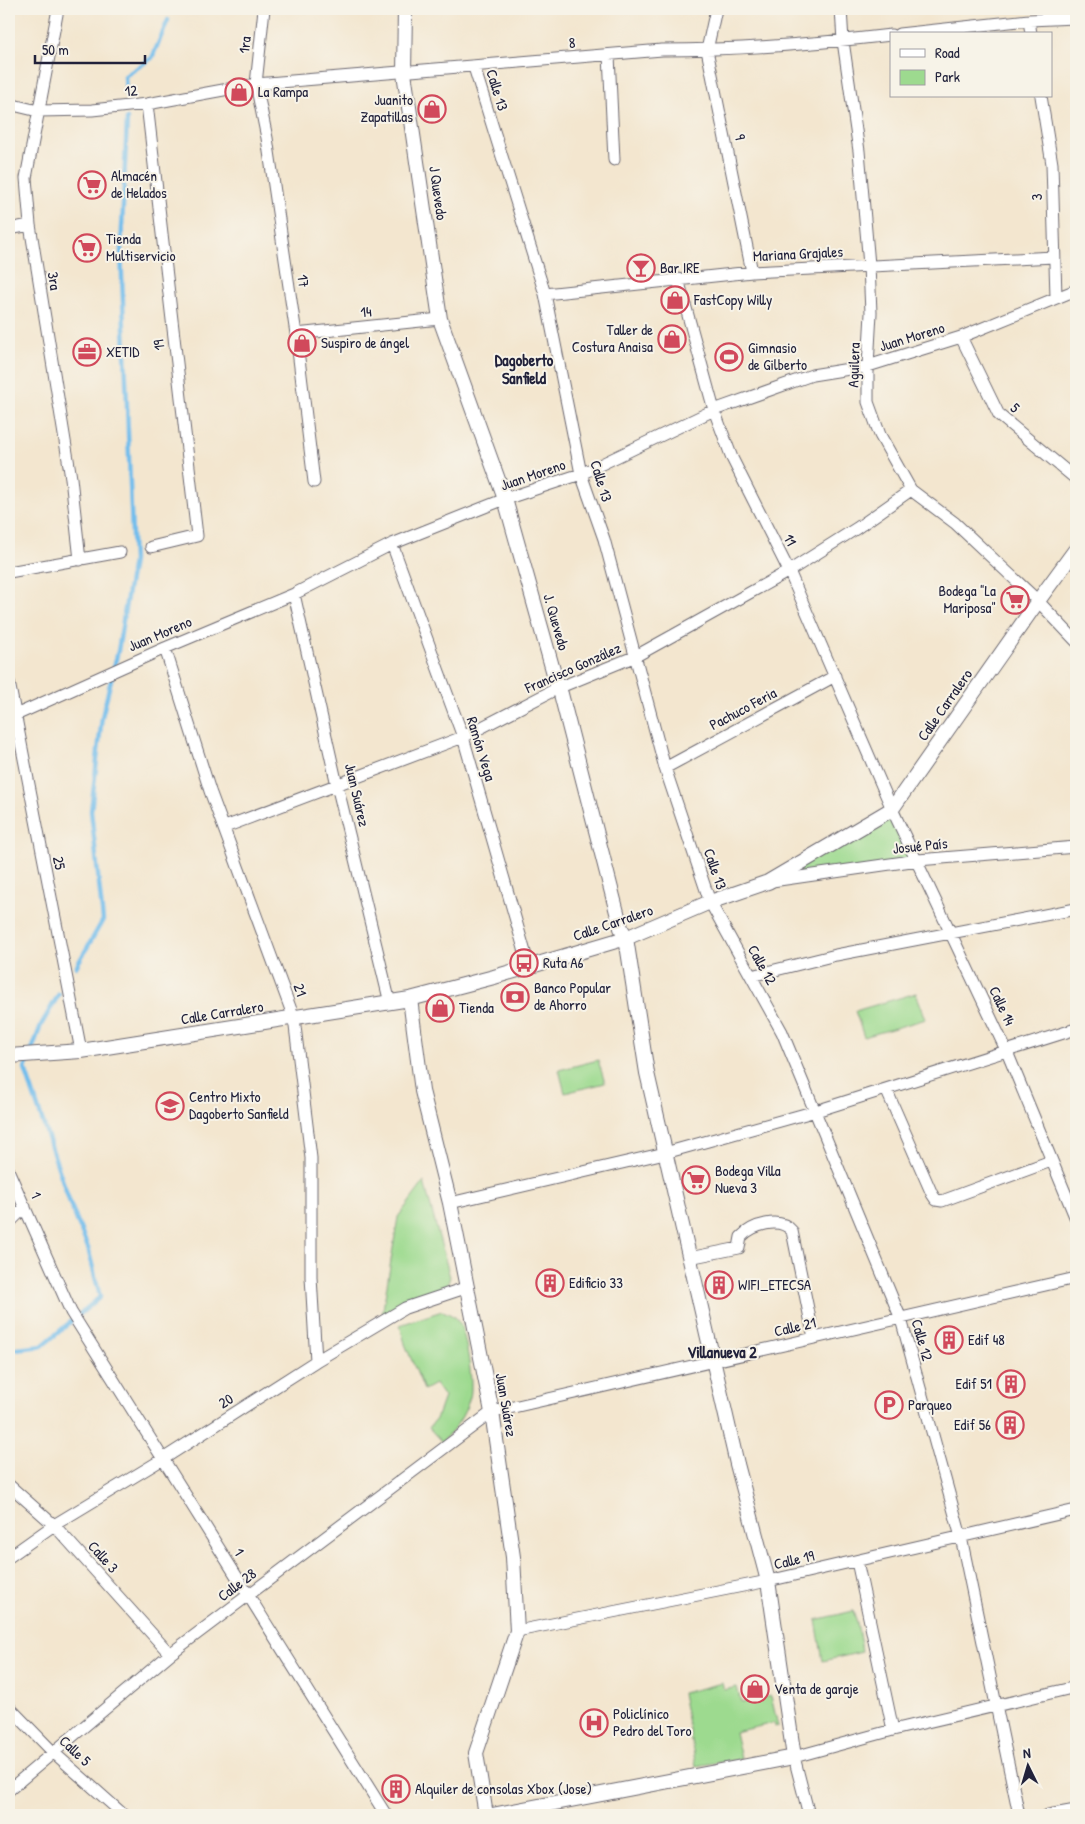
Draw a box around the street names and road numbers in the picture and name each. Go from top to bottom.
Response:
street label: 8 [568,32,576,53]
street label: 1ra [233,35,256,55]
street label: Calle 13 [481,67,514,113]
street label: 12 [124,79,138,102]
street label: 9 [730,132,751,142]
street label: J Quevedo [424,164,453,221]
street label: 3 [1026,193,1047,201]
street label: Mariana Grajales [753,241,844,266]
street label: 3ra [43,270,66,292]
street label: 17 [292,273,315,289]
street label: 14 [359,300,373,323]
street label: Juan Moreno [877,317,947,356]
street label: 19 [147,338,170,352]
street label: Aguilera [842,342,865,388]
street label: 5 [1006,398,1025,418]
street label: Juan Moreno [498,454,568,495]
street label: Calle 13 [585,458,618,504]
street label: 11 [779,530,802,549]
street label: J. Quevedo [538,591,575,653]
street label: Juan Moreno [125,611,195,656]
street label: Francisco González [521,637,625,698]
street label: Calle Carralero [912,665,977,745]
street label: Pachuco Feria [706,682,780,735]
street label: Ramón Vega [462,714,501,784]
street label: Juan Suárez [340,761,375,829]
street label: Josué País [891,832,949,859]
street label: Calle 13 [699,845,732,892]
street label: 25 [48,854,71,872]
street label: Calle Carralero [570,899,656,946]
street label: Calle 12 [743,941,782,988]
street label: 21 [288,980,312,999]
street label: Calle 14 [984,983,1021,1029]
street label: Calle Carralero [179,996,265,1029]
street label: 1 [26,1188,47,1202]
street label: Calle 21 [772,1312,818,1342]
street label: Calle 12 [907,1317,938,1363]
street label: Juan Suárez [491,1371,523,1439]
street label: 20 [214,1388,237,1413]
street label: Calle 3 [83,1536,124,1578]
street label: 1 [229,1544,250,1560]
street label: Calle 19 [772,1545,817,1574]
street label: Calle 28 [213,1563,260,1606]
street label: Calle 5 [55,1731,96,1771]

